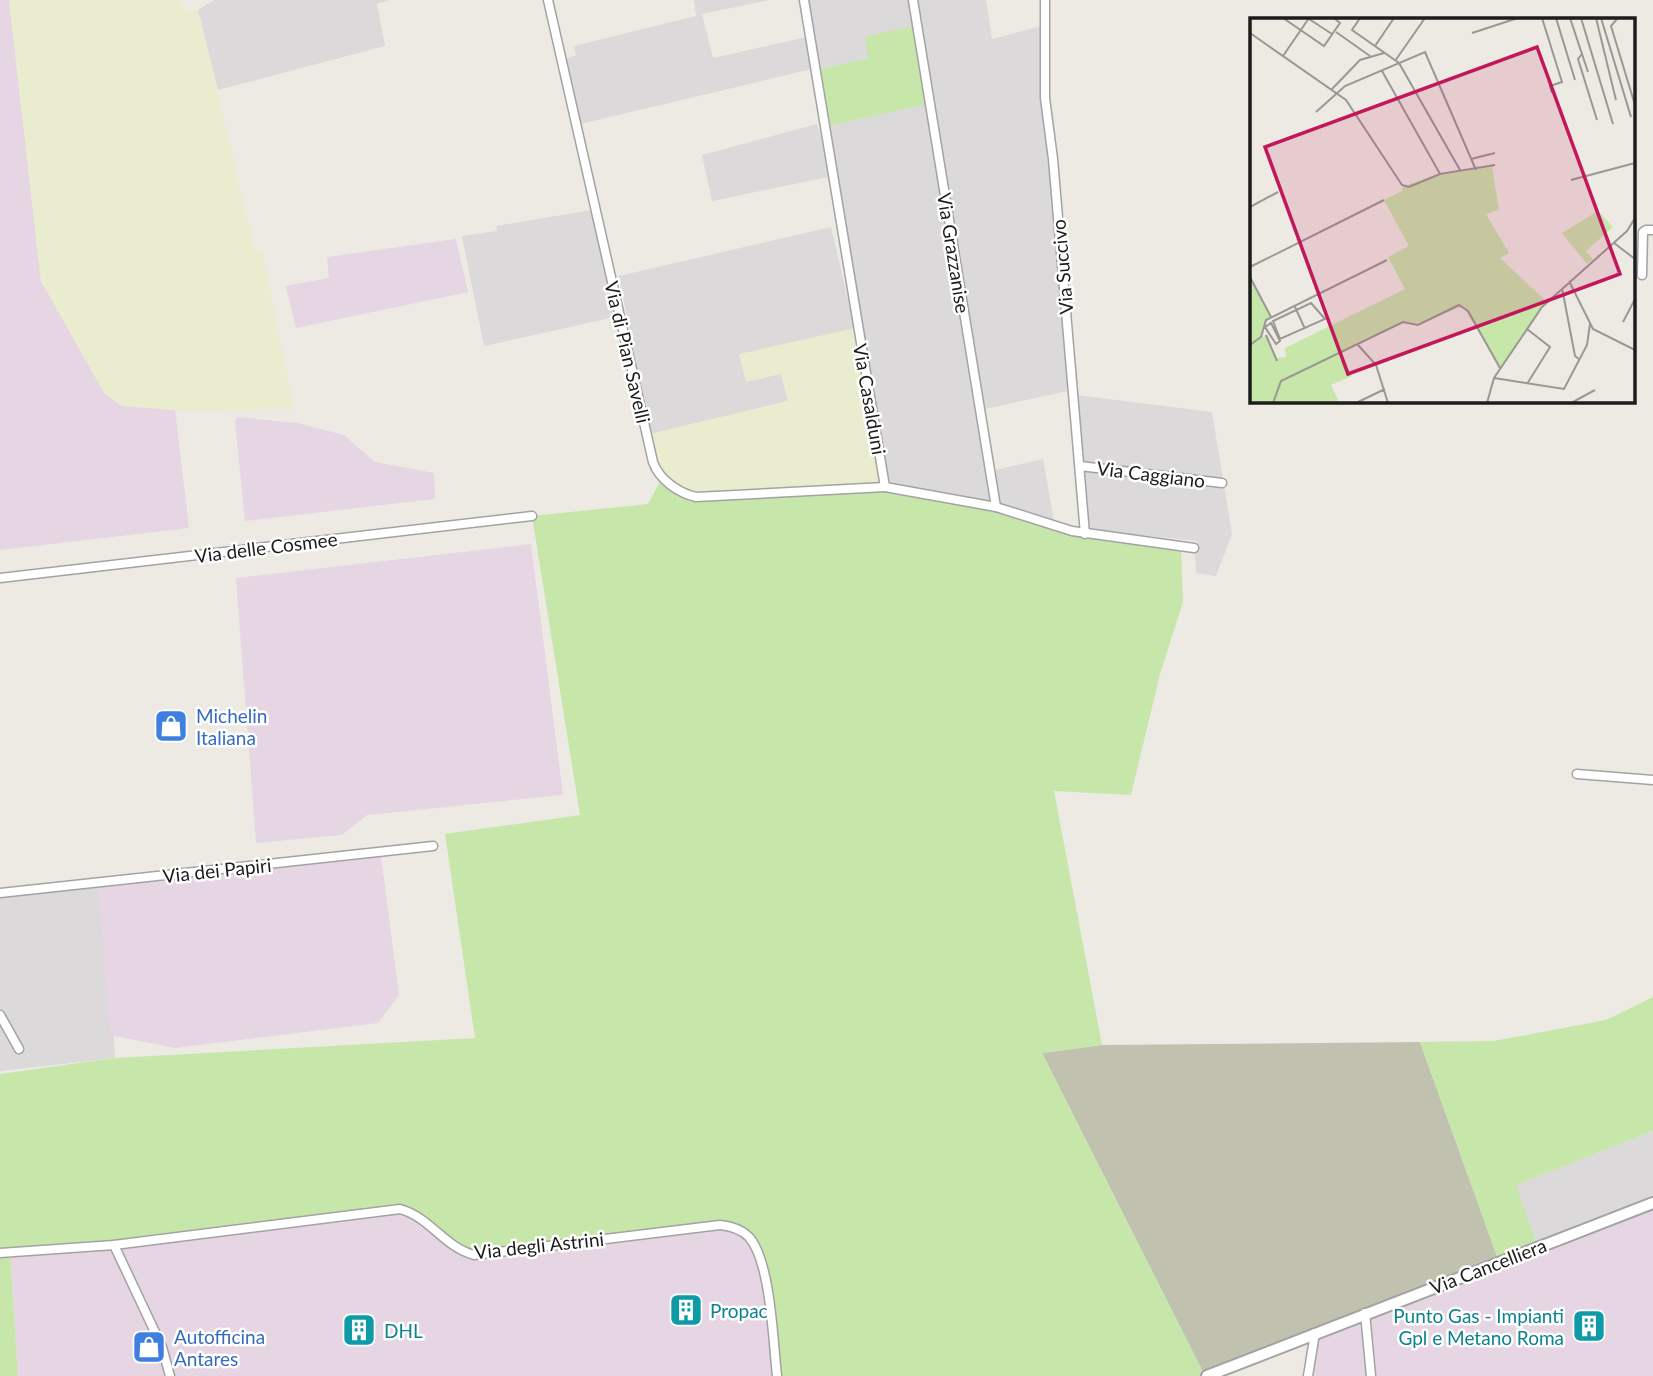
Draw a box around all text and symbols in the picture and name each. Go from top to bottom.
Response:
inset map [1250,18,1636,402]
street label: Via Grazzanise [933,191,975,315]
street label: Via Succivo [1046,219,1078,315]
street label: Via di Pian Savelli [600,279,656,425]
street label: Via Casalduni [849,342,891,456]
street label: Via Caggiano [1096,456,1206,492]
street label: Via delle Cosmee [193,527,339,567]
place label: Michelin Italiana [196,704,267,749]
shop icon: Michelin Italiana [152,707,190,745]
street label: Via dei Papiri [162,853,272,887]
street label: Via degli Astrini [473,1227,605,1263]
street label: Via Cancelliera [1426,1233,1550,1299]
building icon: Propac [667,1291,705,1329]
place label: Propac [710,1299,768,1322]
place label: Punto Gas - Impianti Gpl e Metano Roma [1393,1304,1564,1349]
building icon: Punto Gas - Impianti Gpl e Metano Roma [1570,1307,1608,1345]
building icon: DHL [340,1311,378,1349]
place label: DHL [384,1319,423,1342]
place label: Autofficina Antares [174,1325,265,1370]
shop icon: Autofficina Antares [130,1328,168,1366]

